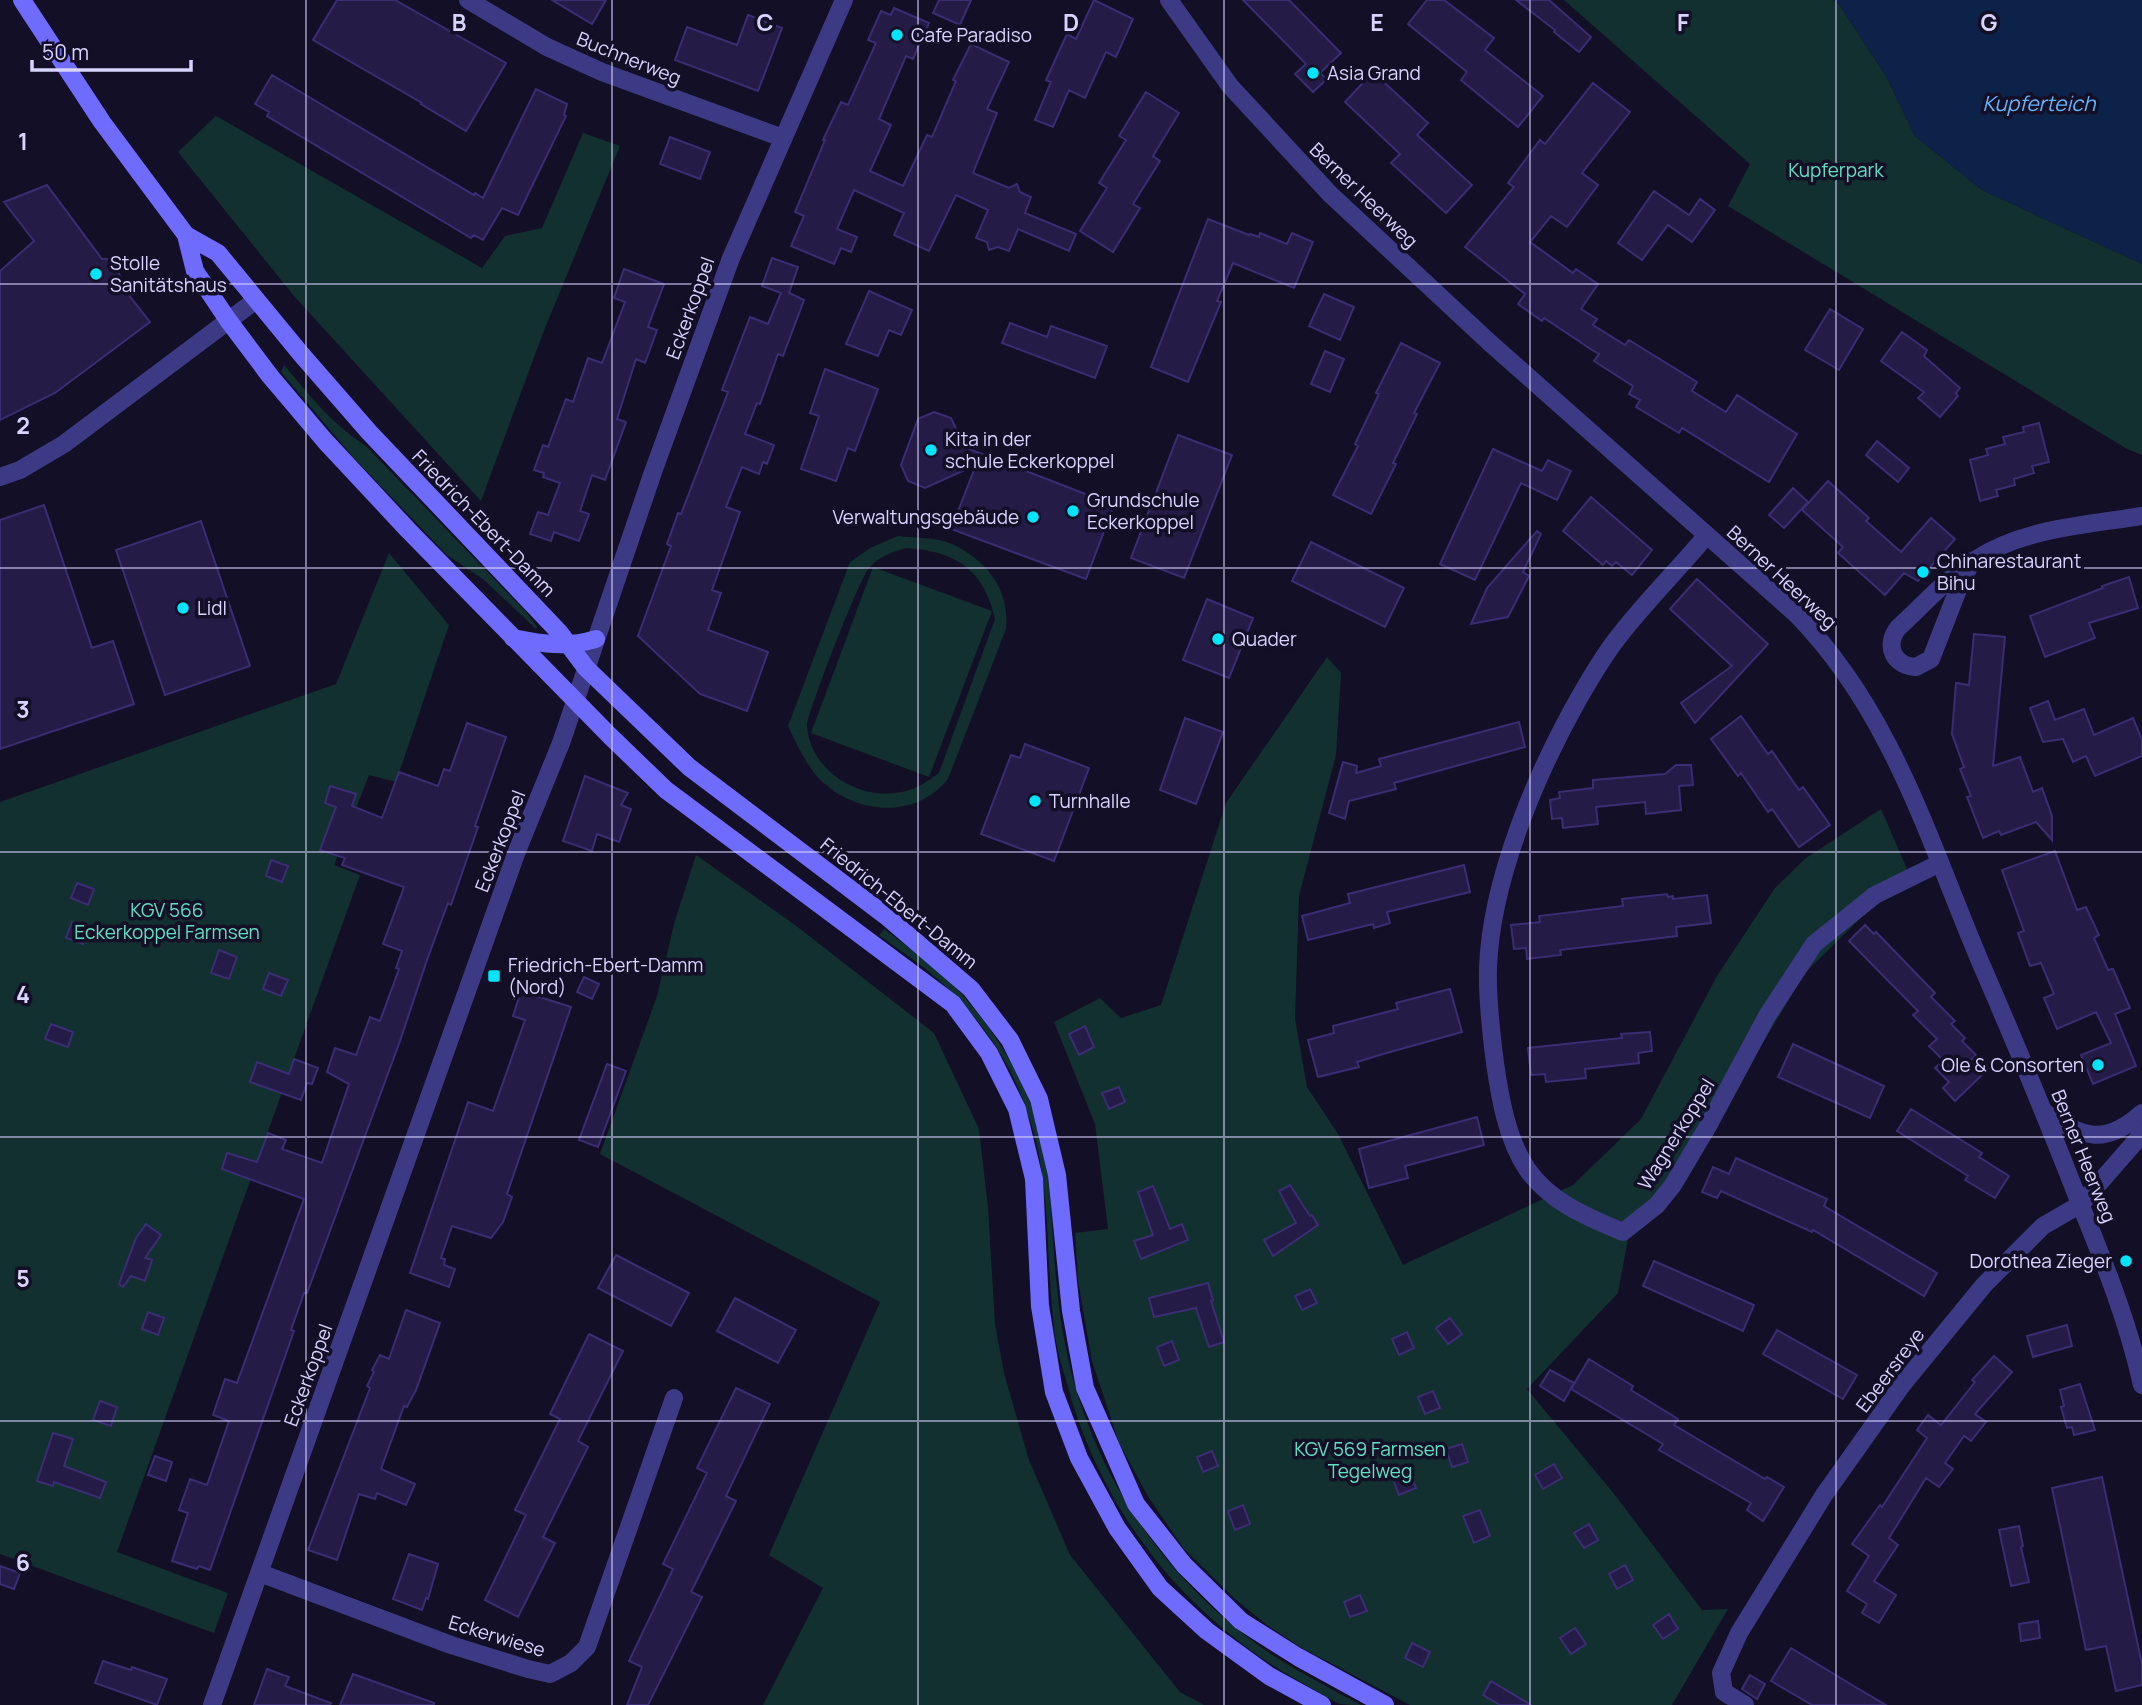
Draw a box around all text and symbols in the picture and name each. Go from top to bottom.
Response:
text: B [452,6,466,38]
text: C [757,6,774,38]
text: D [1063,6,1079,38]
text: E [1370,6,1384,38]
text: F [1677,6,1689,38]
text: G [1981,6,1998,38]
place label: Cafe Paradiso [911,22,1032,48]
street label: Buchnerweg [573,25,685,91]
marker: Cafe Paradiso [889,27,905,43]
scale bar [32,28,191,72]
text: 50 m [42,38,89,66]
place label: Asia Grand [1327,60,1421,86]
marker: Asia Grand [1305,65,1321,81]
water label: Kupferteich [1983,89,2097,117]
text: 1 [18,125,28,157]
street label: Berner Heerweg [1304,137,1424,253]
park label: Kupferpark [1788,157,1884,183]
place label: Stolle Sanitätshaus [110,250,227,298]
street label: Eckerkoppel [659,253,721,363]
marker: Stolle Sanitätshaus [88,266,104,282]
text: 2 [16,409,30,441]
place label: Kita in der schule Eckerkoppel [945,426,1114,474]
marker: Kita in der schule Eckerkoppel [923,442,939,458]
street label: Friedrich-Ebert-Damm [407,444,561,602]
place label: Grundschule Eckerkoppel [1087,487,1200,535]
marker: Grundschule Eckerkoppel [1065,503,1081,519]
place label: Verwaltungsgebäude [833,504,1019,530]
marker: Verwaltungsgebäude [1025,509,1041,525]
street label: Berner Heerweg [1721,519,1843,635]
place label: Chinarestaurant Bihu [1937,548,2081,596]
marker: Chinarestaurant Bihu [1915,564,1931,580]
place label: Lidl [197,595,227,621]
marker: Lidl [175,600,191,616]
place label: Quader [1232,626,1297,652]
marker: Quader [1210,631,1226,647]
text: 3 [16,693,30,725]
street label: Eckerkoppel [469,786,531,896]
place label: Turnhalle [1049,788,1131,814]
marker: Turnhalle [1027,793,1043,809]
street label: Friedrich-Ebert-Damm [815,831,983,975]
park label: KGV 566 Eckerkoppel Farmsen [74,897,260,945]
place label: Friedrich-Ebert-Damm (Nord) [508,952,703,1000]
marker: Friedrich-Ebert-Damm (Nord) [486,968,502,984]
text: 4 [16,978,30,1010]
place label: Ole & Consorten [1941,1052,2084,1078]
marker: Ole & Consorten [2090,1057,2106,1073]
street label: Wagnerkoppel [1631,1074,1721,1194]
street label: Berner Heerweg [2045,1086,2123,1226]
place label: Dorothea Zieger [1970,1248,2112,1274]
marker: Dorothea Zieger [2118,1253,2134,1269]
text: 5 [16,1262,30,1294]
street label: Eckerkoppel [277,1320,339,1430]
street label: Ebeersreye [1850,1323,1930,1417]
park label: KGV 569 Farmsen Tegelweg [1294,1436,1446,1484]
text: 6 [16,1546,30,1578]
street label: Eckerwiese [446,1609,548,1663]

